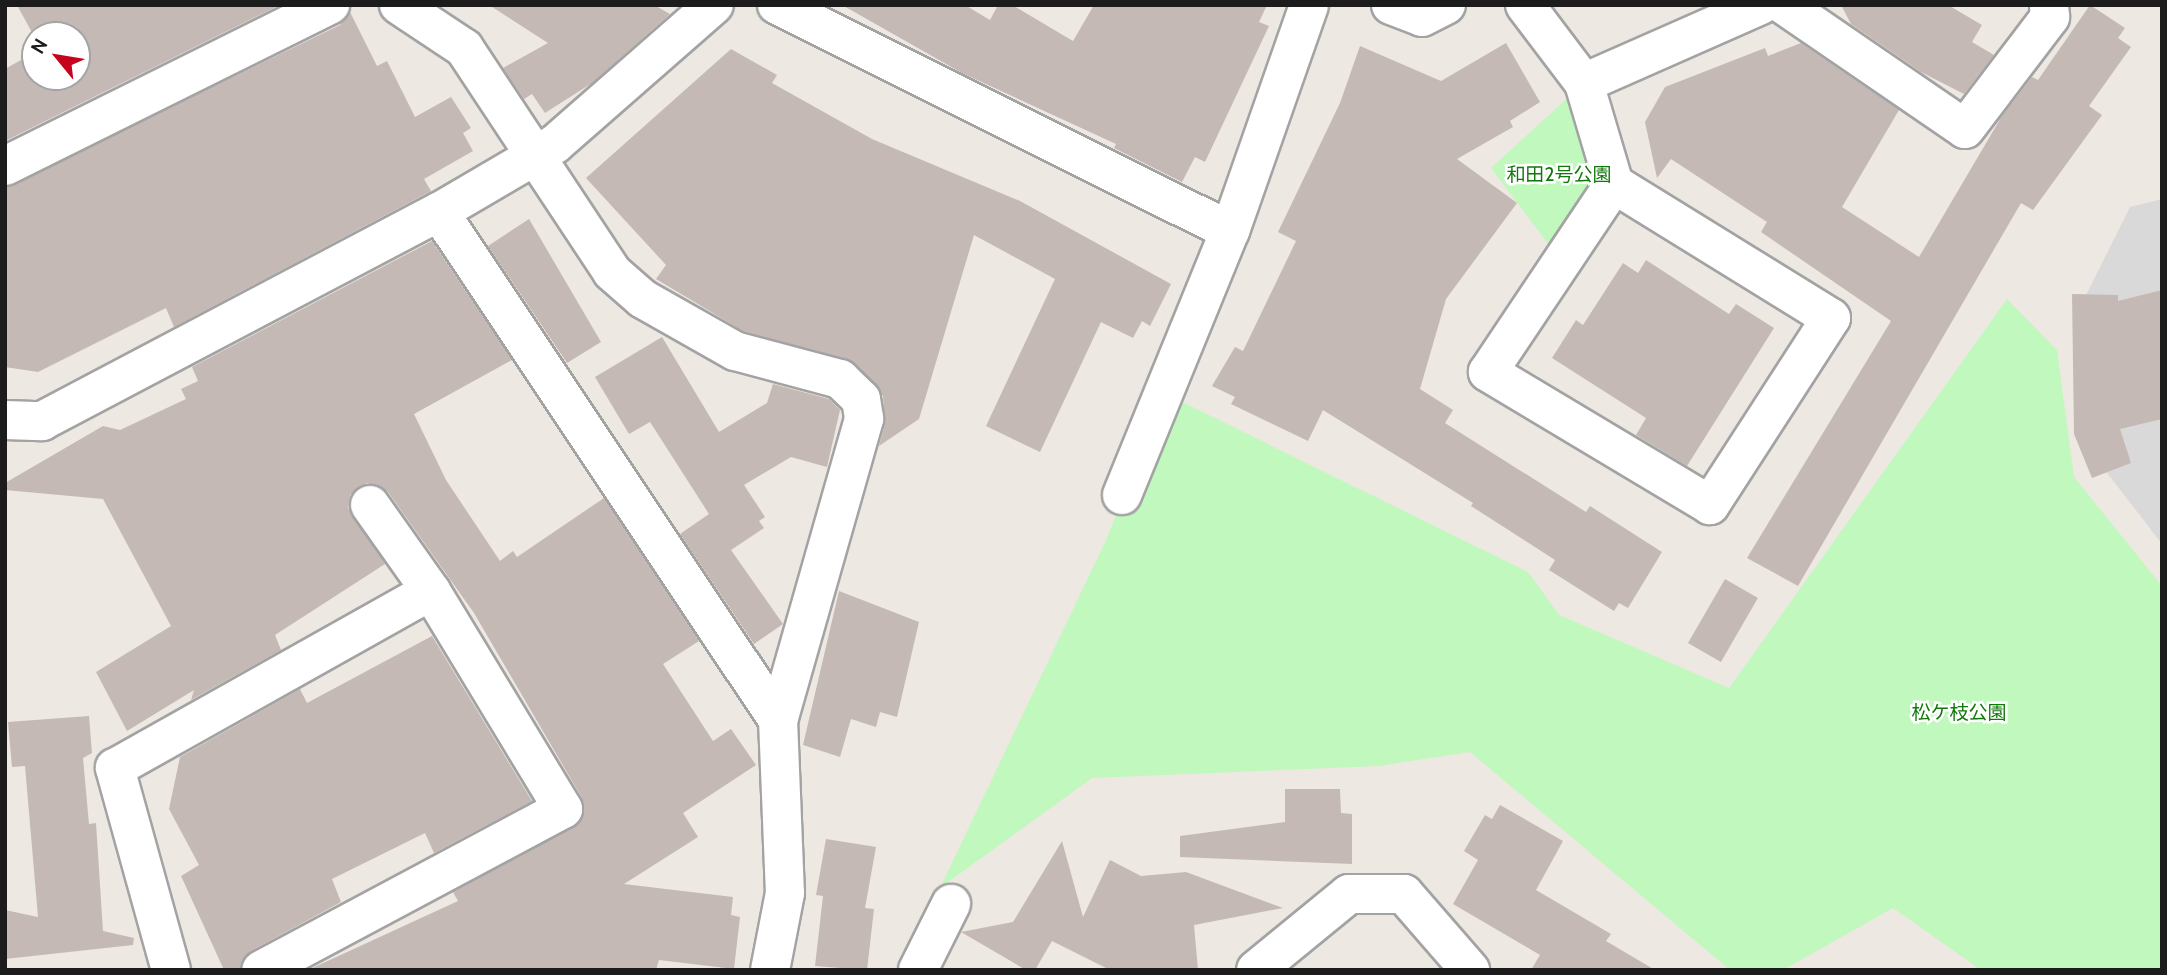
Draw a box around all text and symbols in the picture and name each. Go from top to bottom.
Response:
north arrow [21,21,91,91]
text: N [26,35,52,58]
park label: 和田2号公園 [1507,164,1611,186]
park label: 松ケ枝公園 [1912,702,2006,724]

